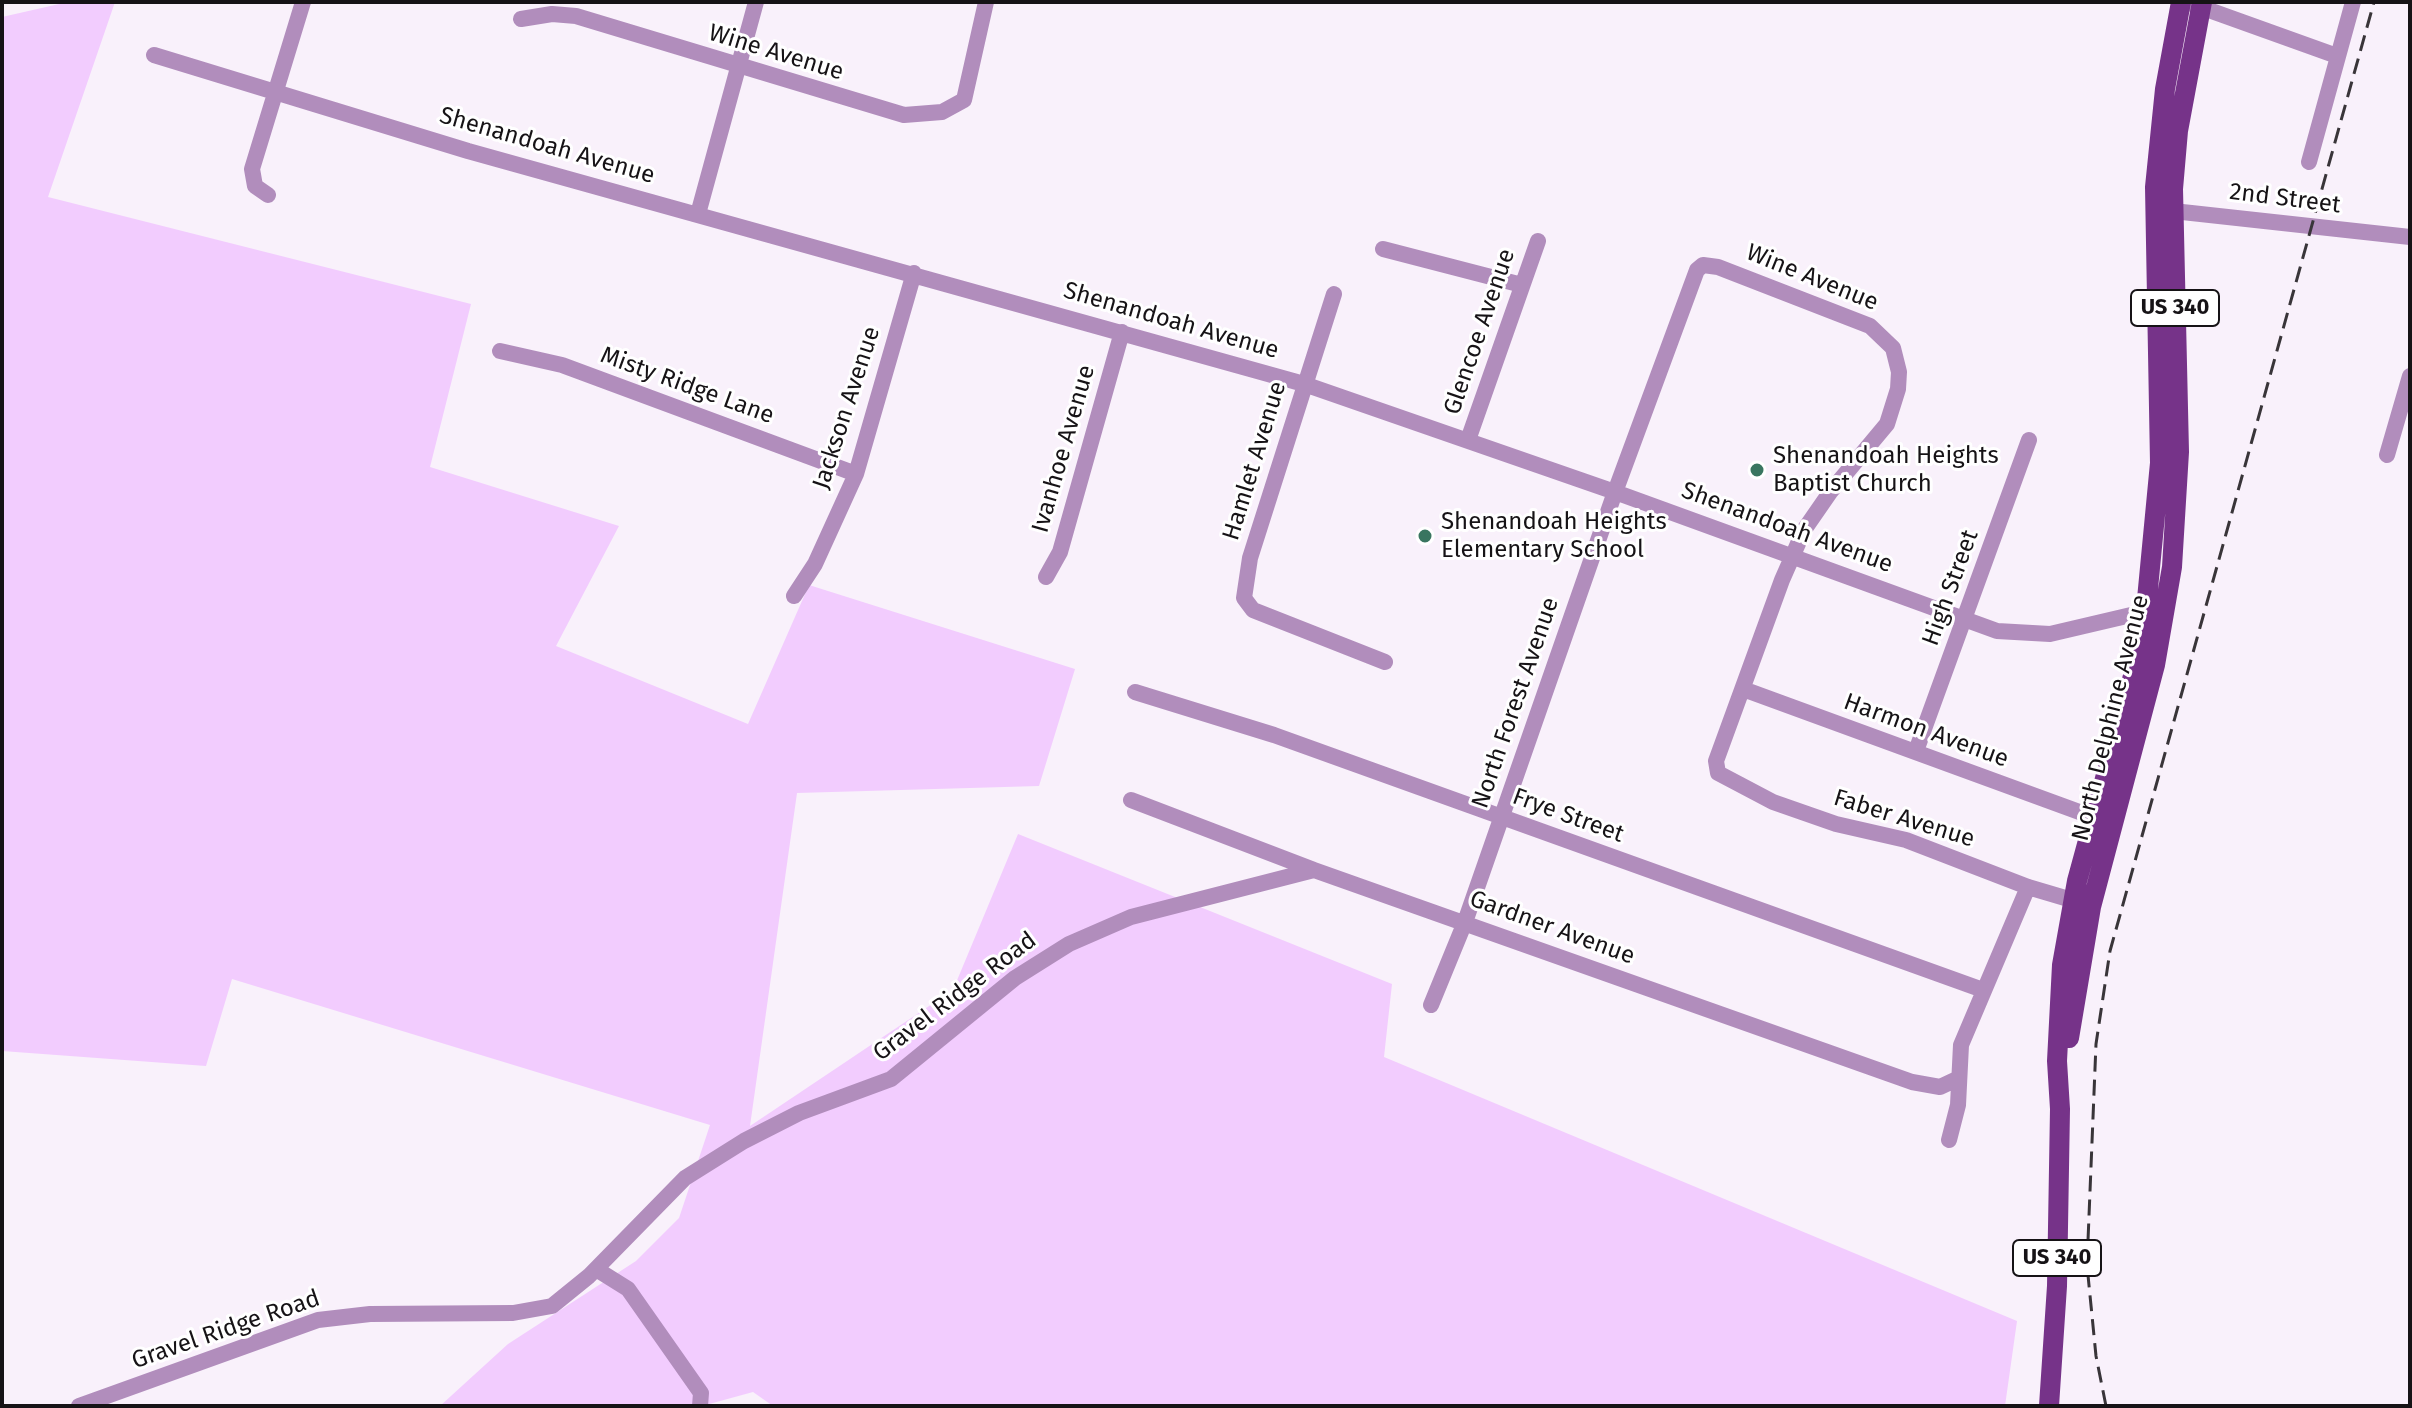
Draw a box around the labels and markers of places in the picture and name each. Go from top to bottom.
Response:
place label: Shenandoah Heights Baptist Church [1773,442,1999,498]
marker: Shenandoah Heights Baptist Church [1748,461,1766,479]
place label: Shenandoah Heights Elementary School [1441,508,1667,564]
marker: Shenandoah Heights Elementary School [1416,527,1434,545]

